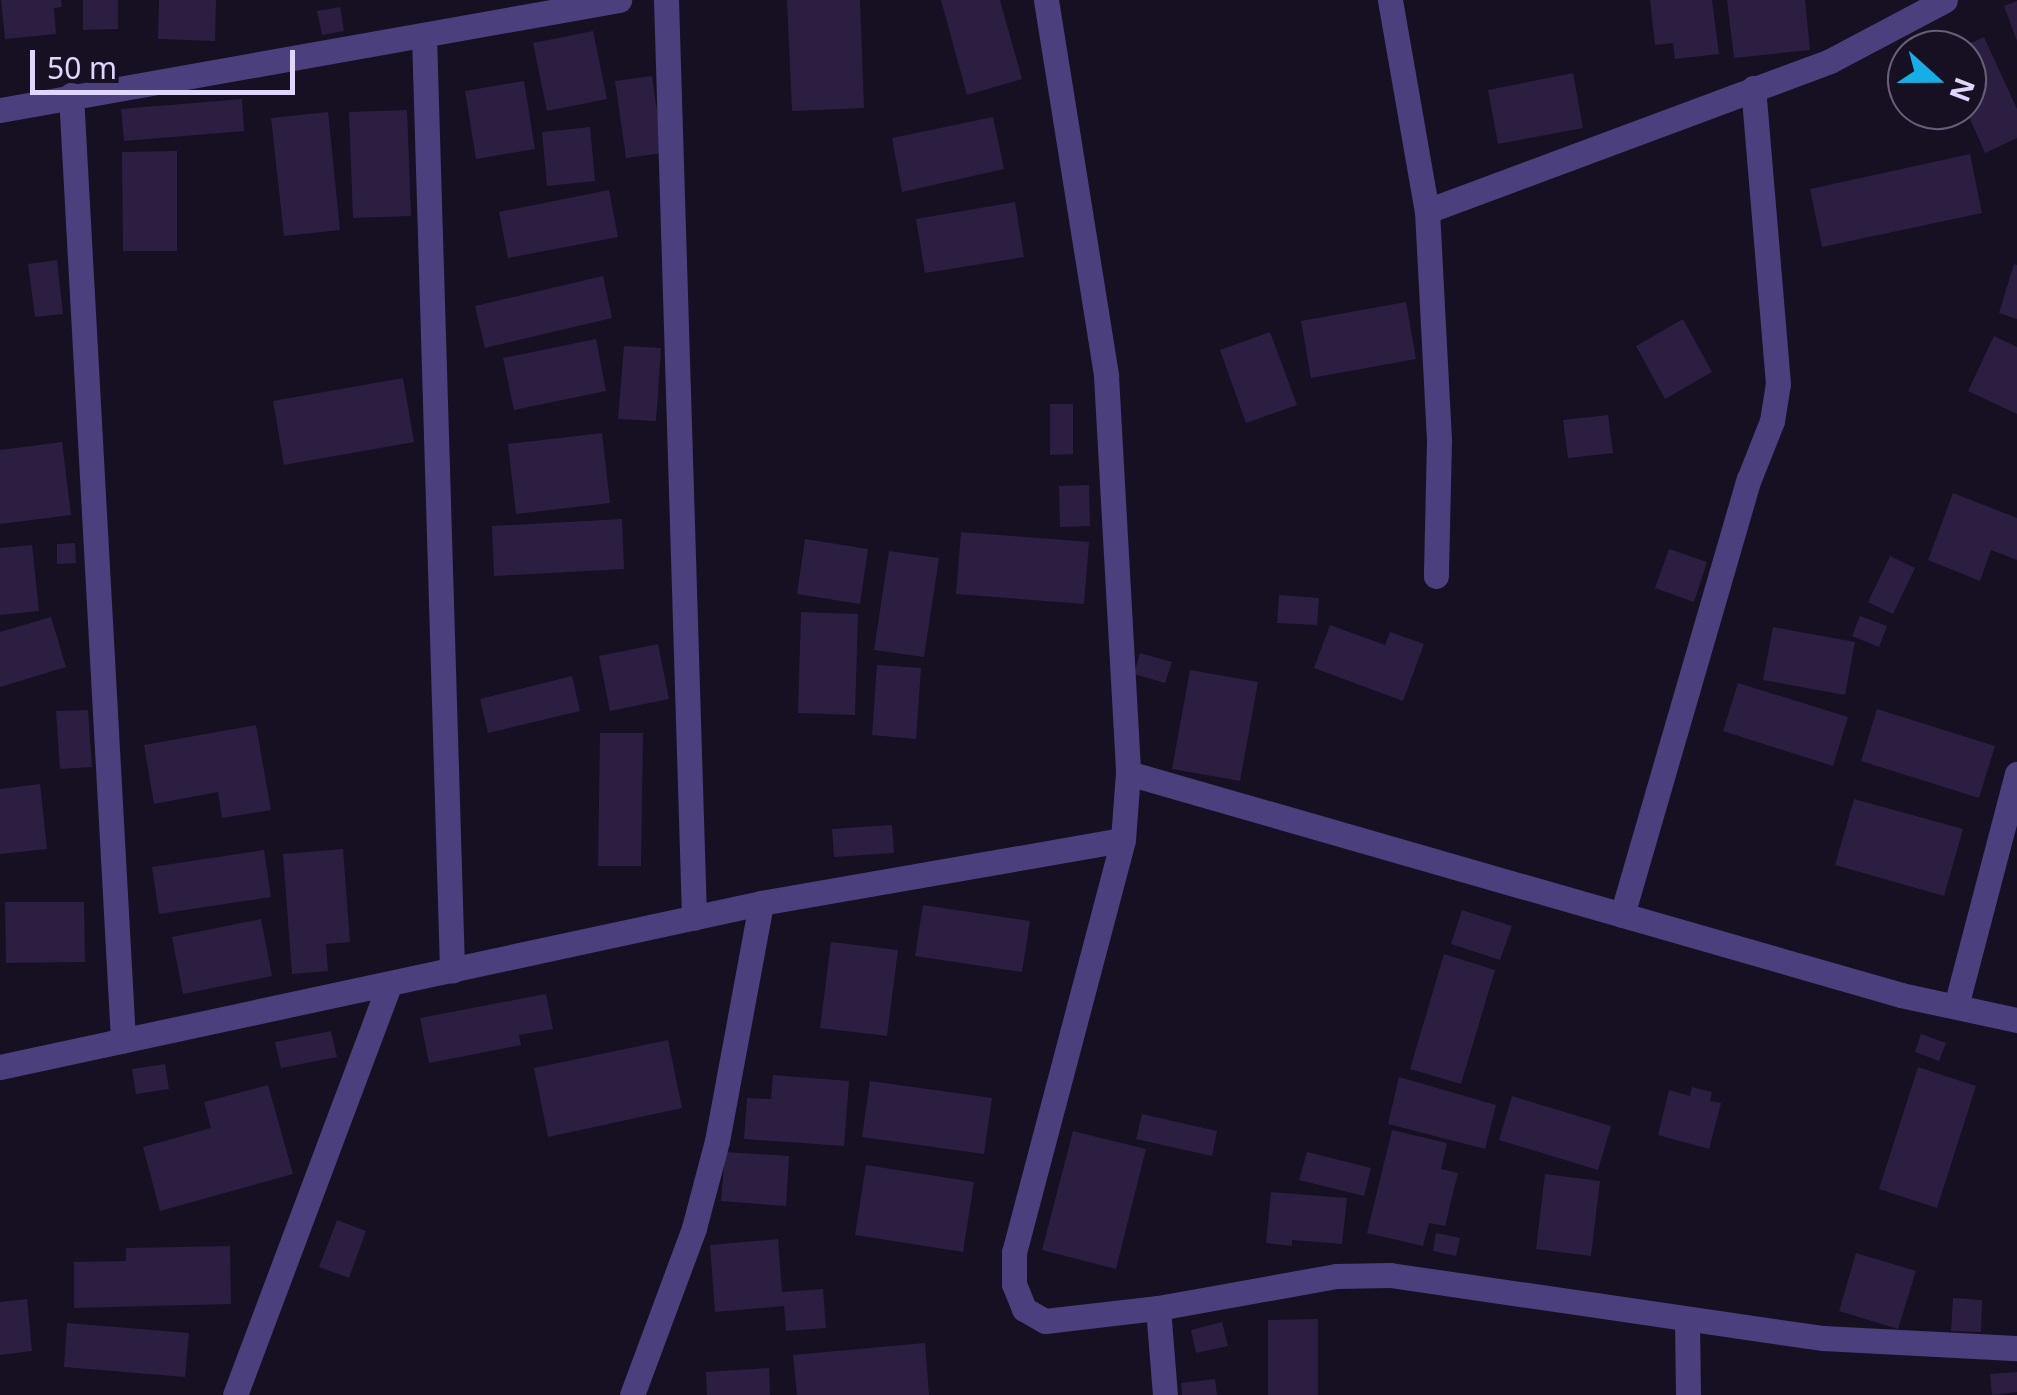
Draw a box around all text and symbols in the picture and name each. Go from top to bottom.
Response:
scale bar [35,30,300,92]
north arrow [1887,30,1987,130]
text: 50 m [47,47,117,88]
text: N [1941,73,1985,107]

